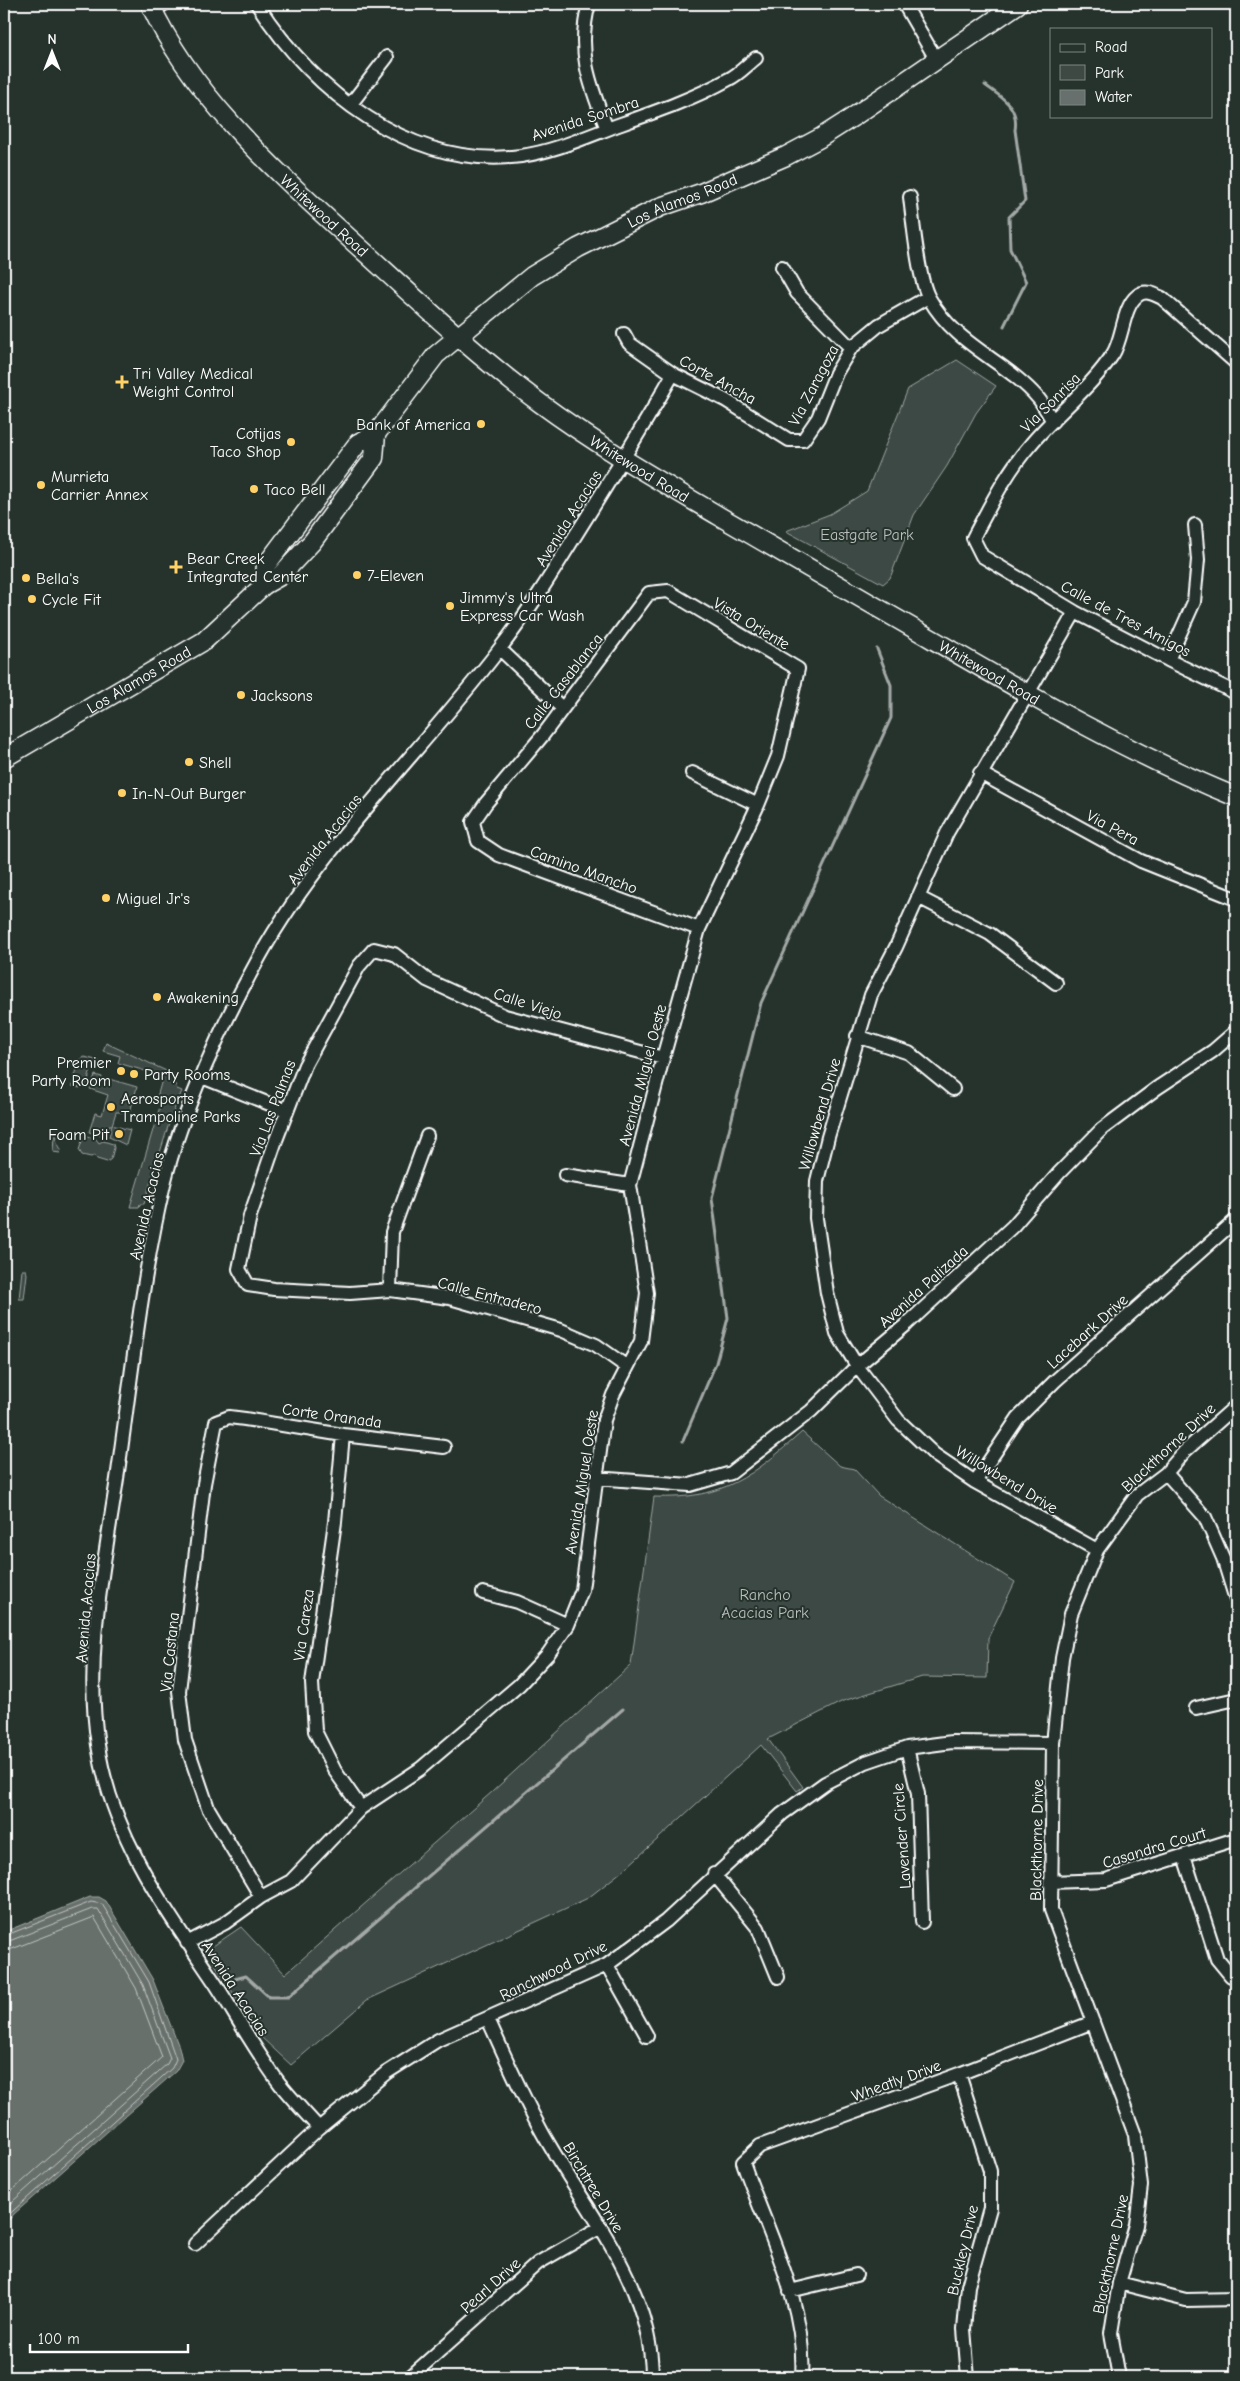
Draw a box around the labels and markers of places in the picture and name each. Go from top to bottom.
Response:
place label: Tri Valley Medical Weight Control [133,365,253,401]
marker: Tri Valley Medical Weight Control [115,375,129,389]
place label: Bank of America [356,416,471,434]
marker: Bank of America [475,418,487,430]
place label: Cotijas Taco Shop [210,425,281,461]
marker: Cotijas Taco Shop [285,436,297,448]
place label: Murrieta Carrier Annex [51,468,148,504]
marker: Murrieta Carrier Annex [35,479,47,491]
place label: Taco Bell [264,481,326,499]
marker: Taco Bell [248,483,260,495]
place label: Bear Creek Integrated Center [187,550,309,586]
marker: Bear Creek Integrated Center [169,560,183,574]
place label: 7-Eleven [367,567,424,585]
marker: 7-Eleven [351,569,363,581]
place label: Bella's [36,570,79,588]
marker: Bella's [20,572,32,584]
place label: Jimmy's Ultra Express Car Wash [460,589,584,625]
place label: Cycle Fit [42,591,101,609]
marker: Cycle Fit [26,593,38,605]
marker: Jimmy's Ultra Express Car Wash [444,600,456,612]
place label: Jacksons [251,687,313,705]
marker: Jacksons [235,689,247,701]
place label: Shell [199,754,231,772]
marker: Shell [183,756,195,768]
place label: In-N-Out Burger [132,785,246,803]
marker: In-N-Out Burger [116,787,128,799]
place label: Miguel Jr's [116,890,190,908]
marker: Miguel Jr's [100,892,112,904]
place label: Awakening [167,989,239,1007]
marker: Awakening [151,991,163,1003]
place label: Premier Party Room [32,1054,112,1090]
marker: Premier Party Room [115,1065,127,1077]
place label: Party Rooms [144,1066,230,1084]
marker: Party Rooms [128,1068,140,1080]
place label: Aerosports Trampoline Parks [121,1090,241,1126]
marker: Aerosports Trampoline Parks [105,1101,117,1113]
place label: Foam Pit [48,1126,109,1144]
marker: Foam Pit [113,1128,125,1140]

